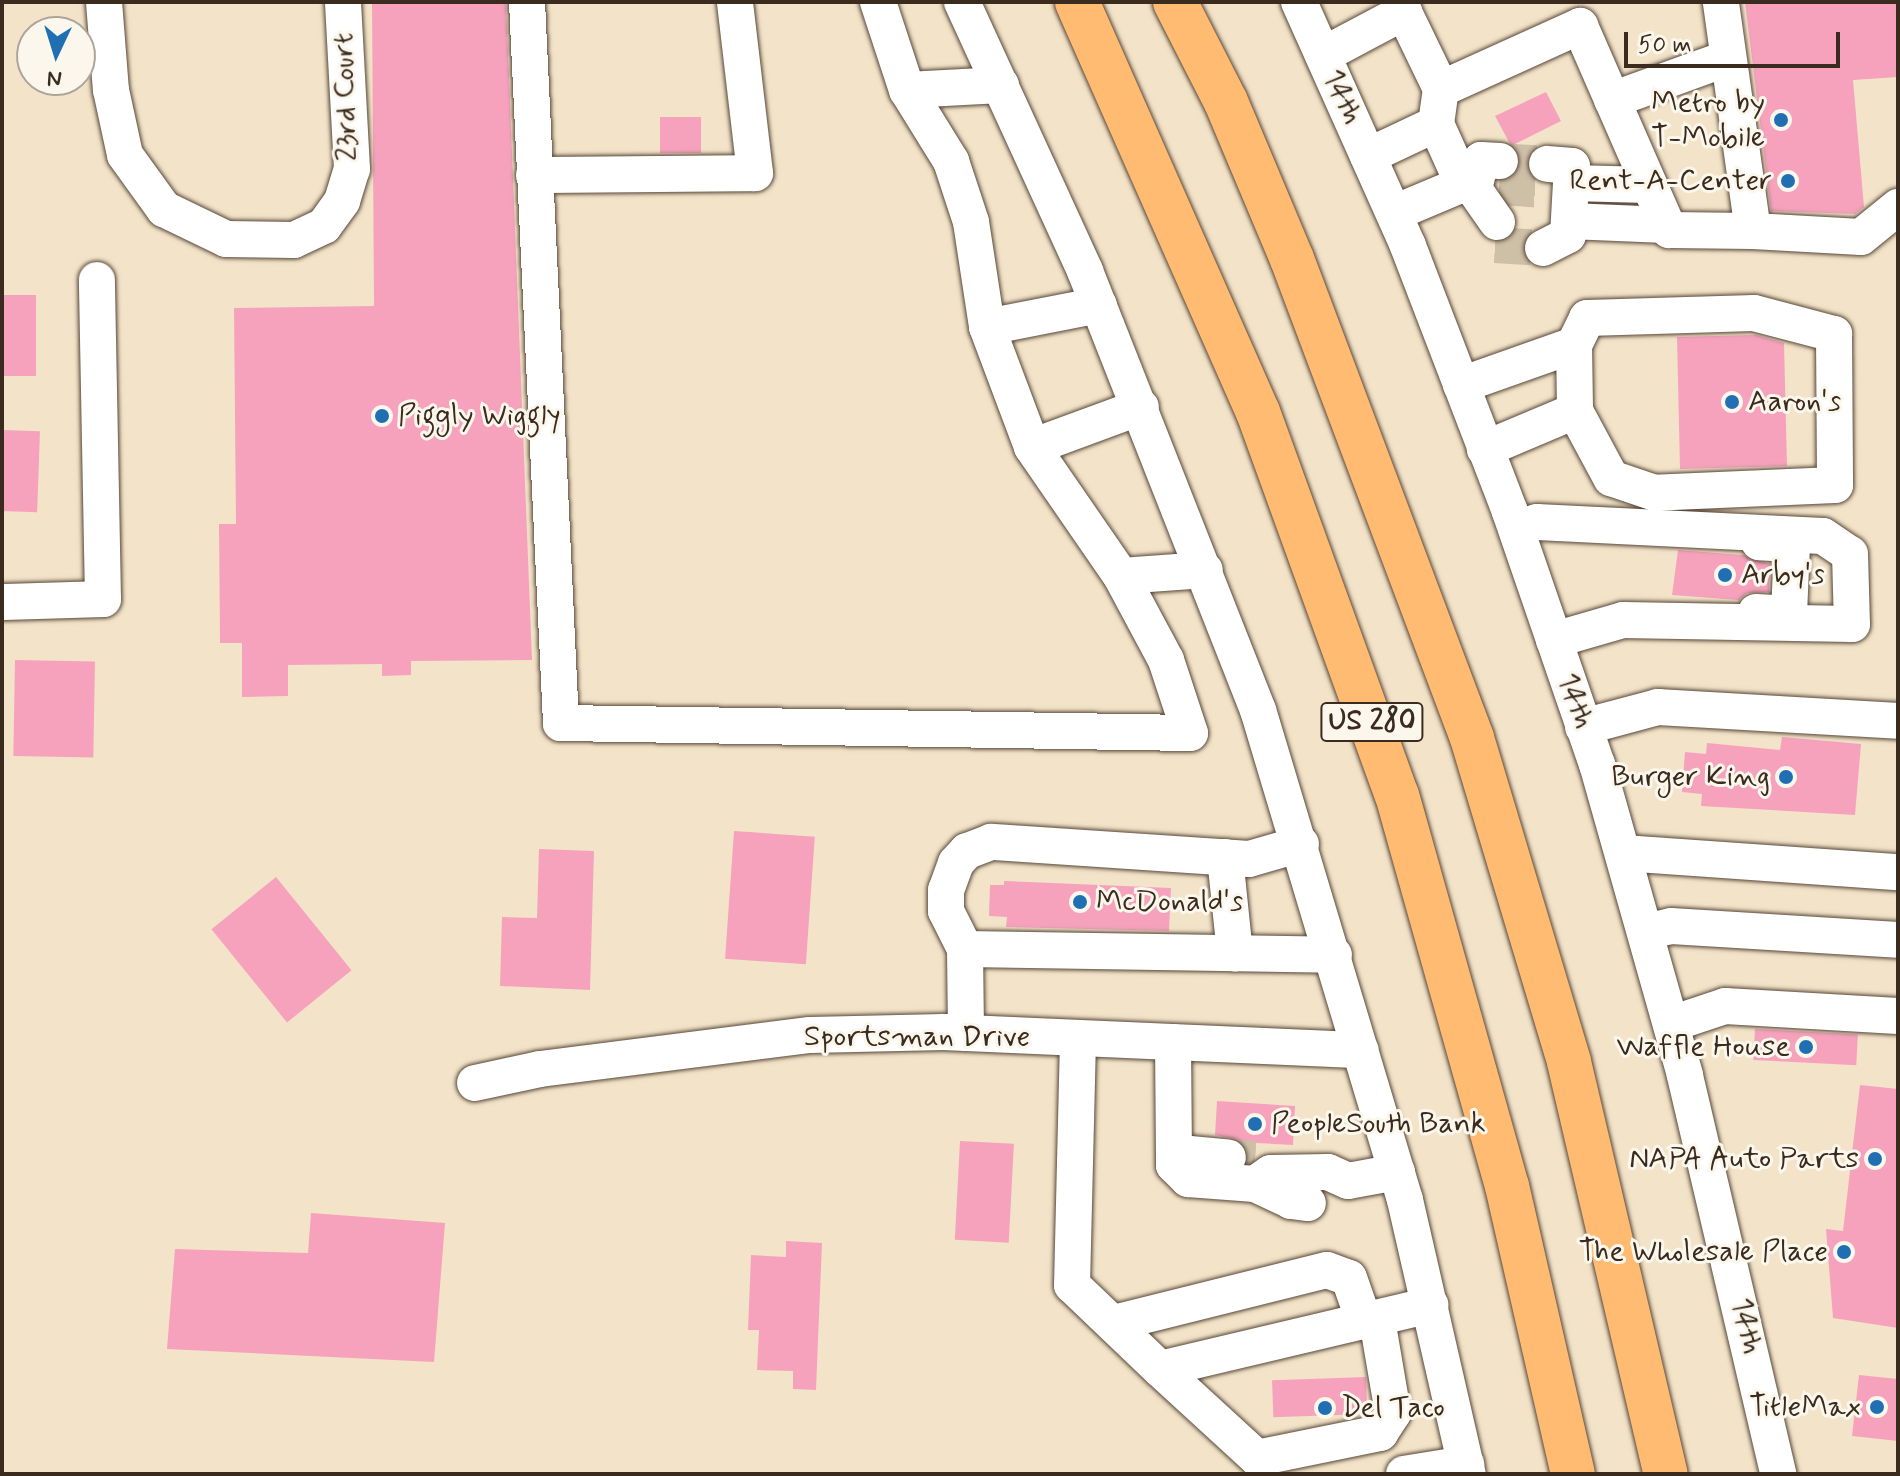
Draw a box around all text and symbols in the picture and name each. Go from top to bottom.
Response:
north arrow [16,16,96,96]
scale bar [1628,16,1844,66]
street label: 23rd Court [326,29,366,165]
text: 50 m [1638,30,1692,61]
text: N [46,63,63,92]
street label: 14th [1314,64,1370,130]
place label: Metro by T-Mobile [1651,85,1765,156]
marker: Metro by T-Mobile [1772,111,1790,129]
place label: Rent-A-Center [1569,163,1772,199]
marker: Rent-A-Center [1779,172,1797,190]
place label: Aaron's [1748,384,1841,420]
marker: Aaron's [1723,393,1741,411]
place label: Piggly Wiggly [398,398,567,434]
marker: Piggly Wiggly [373,407,391,425]
place label: Arby's [1741,557,1825,593]
marker: Arby's [1716,566,1734,584]
street label: 14th [1549,668,1601,734]
road number: US 280 [1320,698,1424,746]
place label: Burger King [1616,759,1770,795]
marker: Burger King [1777,768,1795,786]
place label: McDonald's [1096,884,1243,920]
marker: McDonald's [1071,893,1089,911]
street label: Sportsman Drive [805,1019,1029,1055]
place label: Waffle House [1623,1029,1790,1065]
marker: Waffle House [1797,1038,1815,1056]
place label: PeopleSouth Bank [1271,1106,1486,1142]
marker: PeopleSouth Bank [1246,1115,1264,1133]
place label: NAPA Auto Parts [1641,1141,1859,1177]
marker: NAPA Auto Parts [1866,1150,1884,1168]
place label: The Wholesale Place [1576,1234,1828,1270]
marker: The Wholesale Place [1835,1243,1853,1261]
street label: 14th [1722,1294,1770,1358]
place label: TitleMax [1749,1389,1861,1425]
place label: Del Taco [1341,1390,1445,1426]
marker: TitleMax [1868,1398,1886,1416]
marker: Del Taco [1316,1399,1334,1417]

